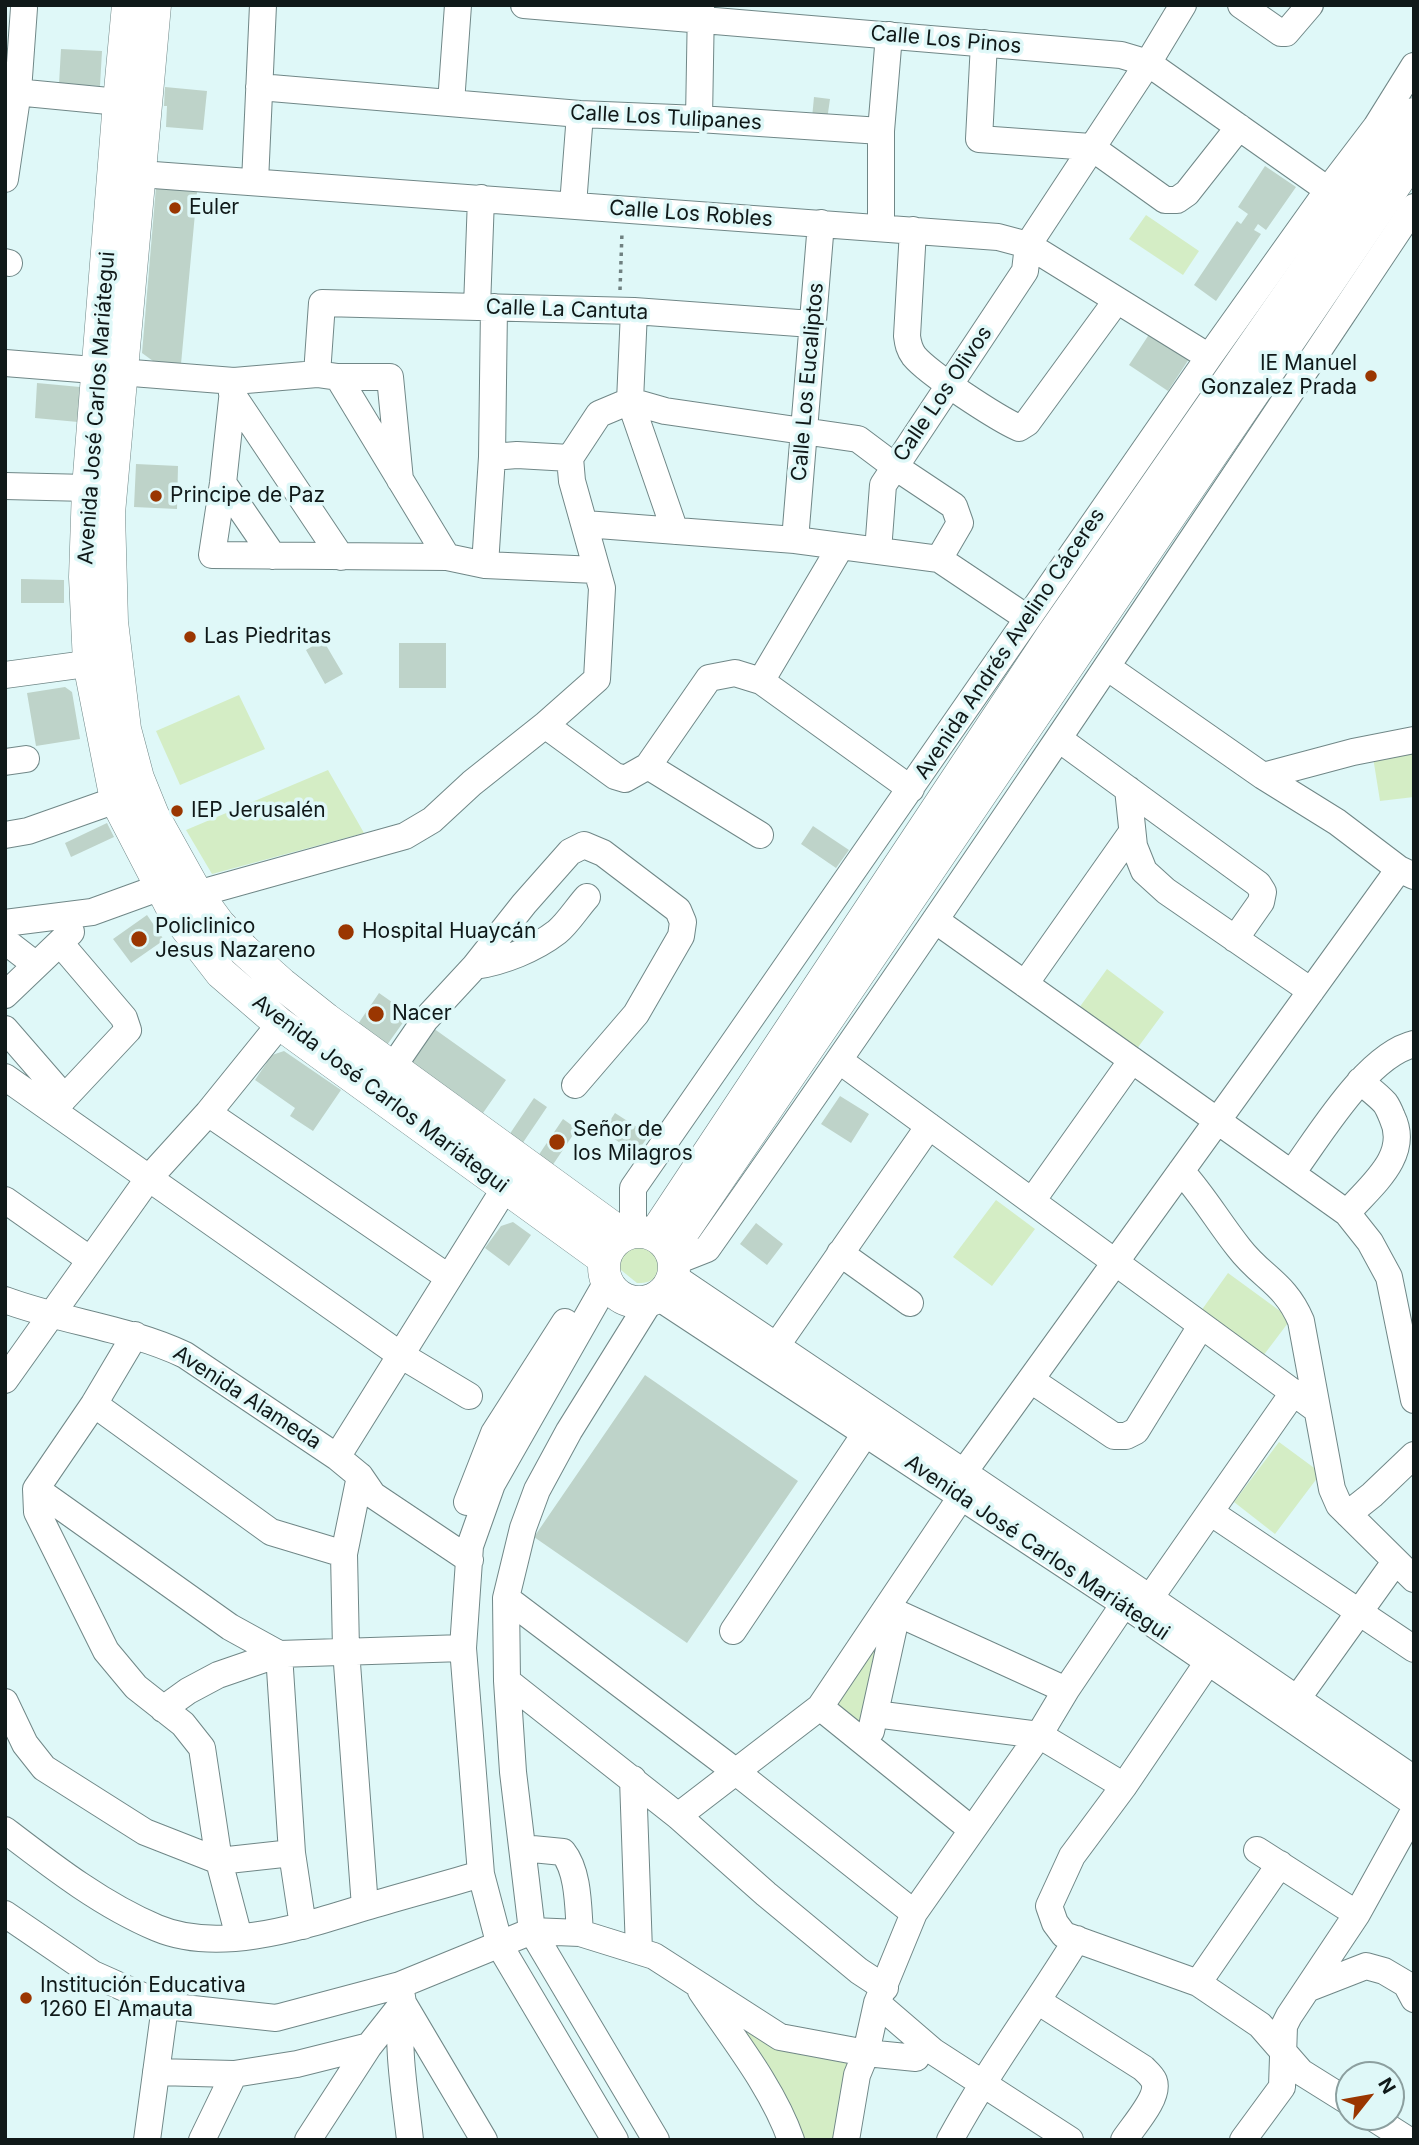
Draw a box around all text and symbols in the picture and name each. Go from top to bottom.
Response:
street label: Calle Los Pinos [869,21,1023,59]
street label: Calle Los Tulipanes [569,100,763,136]
place label: Euler [189,195,239,221]
street label: Calle Los Robles [608,196,774,232]
marker: Euler [167,200,183,216]
street label: Avenida José Carlos Mariátegui [73,251,121,565]
street label: Calle Los Eucaliptos [787,282,829,482]
street label: Calle La Cantuta [485,295,649,325]
street label: Calle Los Olivos [888,321,998,467]
place label: IE Manuel Gonzalez Prada [1201,351,1357,401]
marker: IE Manuel Gonzalez Prada [1363,368,1379,384]
place label: Principe de Paz [170,483,325,509]
marker: Principe de Paz [148,488,164,504]
street label: Avenida Andrés Avelino Cáceres [910,504,1110,784]
place label: Las Piedritas [204,624,331,650]
marker: Las Piedritas [182,629,198,645]
place label: IEP Jerusalén [191,798,326,824]
marker: IEP Jerusalén [169,803,185,819]
place label: Policlinico Jesus Nazareno [155,914,316,964]
place label: Hospital Huaycán [362,919,536,945]
marker: Hospital Huaycán [336,922,356,942]
marker: Policlinico Jesus Nazareno [129,929,149,949]
street label: Avenida José Carlos Mariátegui [247,990,513,1198]
place label: Nacer [392,1001,452,1027]
marker: Nacer [366,1004,386,1024]
place label: Señor de los Milagros [573,1117,693,1167]
marker: Señor de los Milagros [547,1132,567,1152]
street label: Avenida Alameda [168,1341,326,1455]
street label: Avenida José Carlos Mariátegui [900,1450,1174,1646]
place label: Institución Educativa 1260 El Amauta [40,1973,246,2023]
marker: Institución Educativa 1260 El Amauta [18,1990,34,2006]
north arrow [1335,2061,1405,2131]
text: N [1373,2074,1400,2098]

